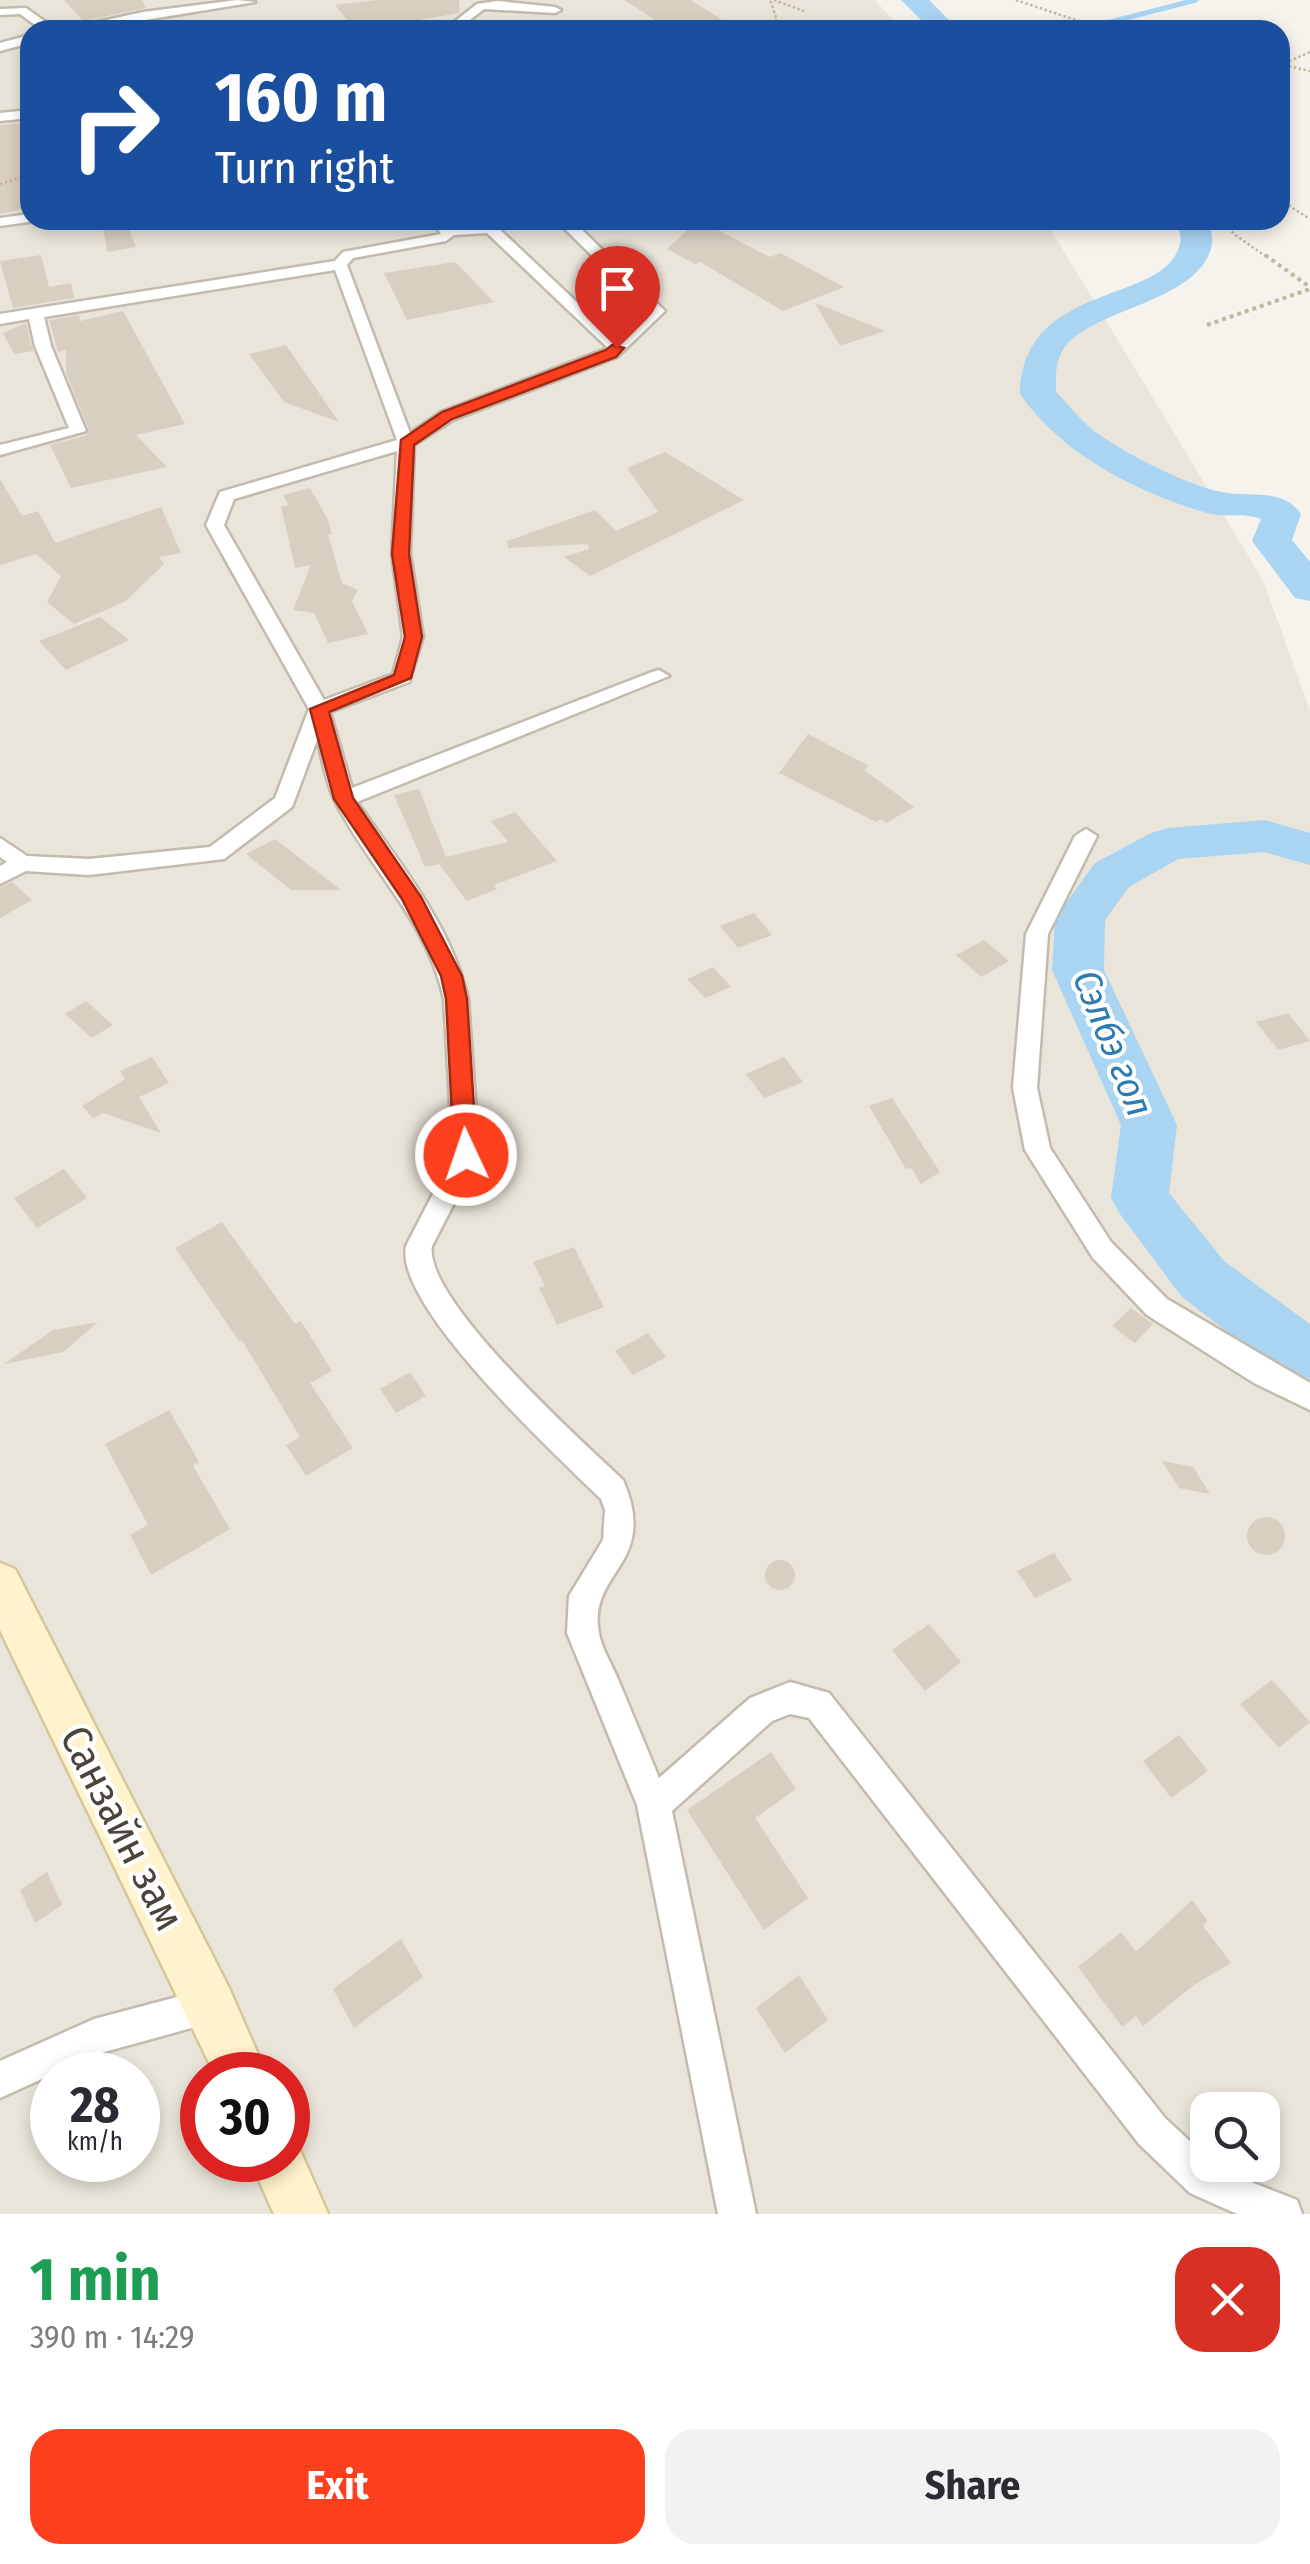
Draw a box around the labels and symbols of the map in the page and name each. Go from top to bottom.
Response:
pin [575,246,660,349]
water label: Сэлбэ гол [1063,963,1163,1123]
position arrow [414,1103,518,1207]
street label: Санзайн зам [49,1718,195,1938]
speed limit sign: 30 [180,2052,310,2182]

